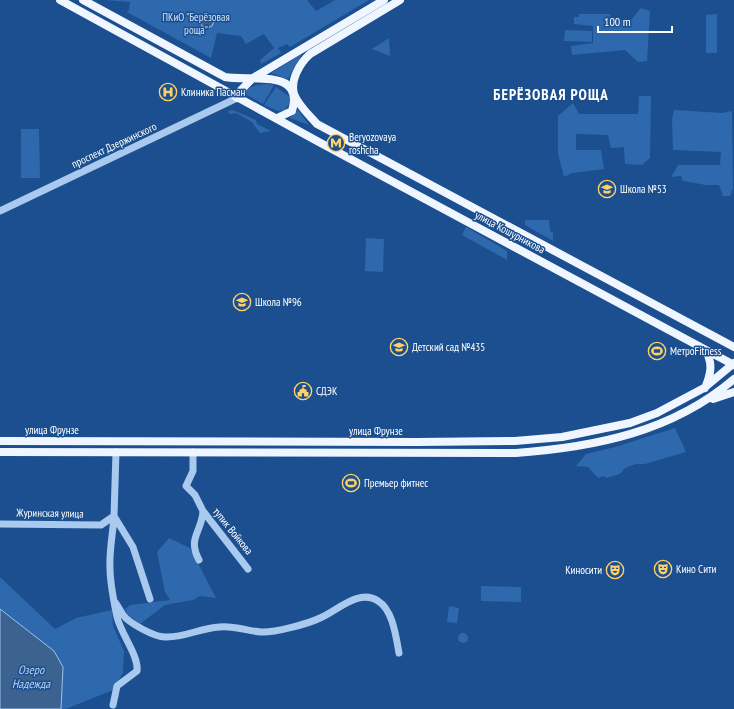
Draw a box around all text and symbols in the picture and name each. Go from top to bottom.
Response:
scale bar [598,8,672,34]
park label: ПКиО "Берёзовая роща" [162,10,230,37]
text: 100 m [604,14,631,29]
hospital icon: Клиника Пасман [158,82,178,102]
place label: Клиника Пасман [181,85,245,99]
district label: БЕРЁЗОВАЯ РОЩА [493,85,609,104]
street label: проспект Дзержинского [69,119,159,171]
place label: Beryozovaya roshcha [349,130,396,157]
metro station icon: Beryozovaya roshcha [326,133,346,153]
school or university icon: Школа №53 [597,179,617,199]
place label: Школа №53 [620,182,667,196]
street label: улица Кошурникова [473,208,547,256]
school or university icon: Школа №96 [232,292,252,312]
place label: Школа №96 [255,295,302,309]
school or university icon: Детский сад №435 [389,337,409,357]
place label: Детский сад №435 [412,340,485,354]
sports icon: МетроFitness [647,341,667,361]
place label: МетроFitness [670,344,722,358]
public building icon: СДЭК [293,381,313,401]
place label: СДЭК [316,384,338,398]
street label: улица Фрунзе [25,423,79,437]
street label: улица Фрунзе [349,424,403,438]
sports icon: Премьер фитнес [341,473,361,493]
place label: Премьер фитнес [364,476,428,490]
street label: Журинская улица [15,505,84,521]
street label: тупик Войкова [210,505,256,557]
theatre icon: Кино Сити [653,559,673,579]
theatre icon: Киносити [605,560,625,580]
place label: Кино Сити [676,562,716,576]
place label: Киносити [565,563,602,577]
water label: Озеро Надежда [12,662,51,691]

